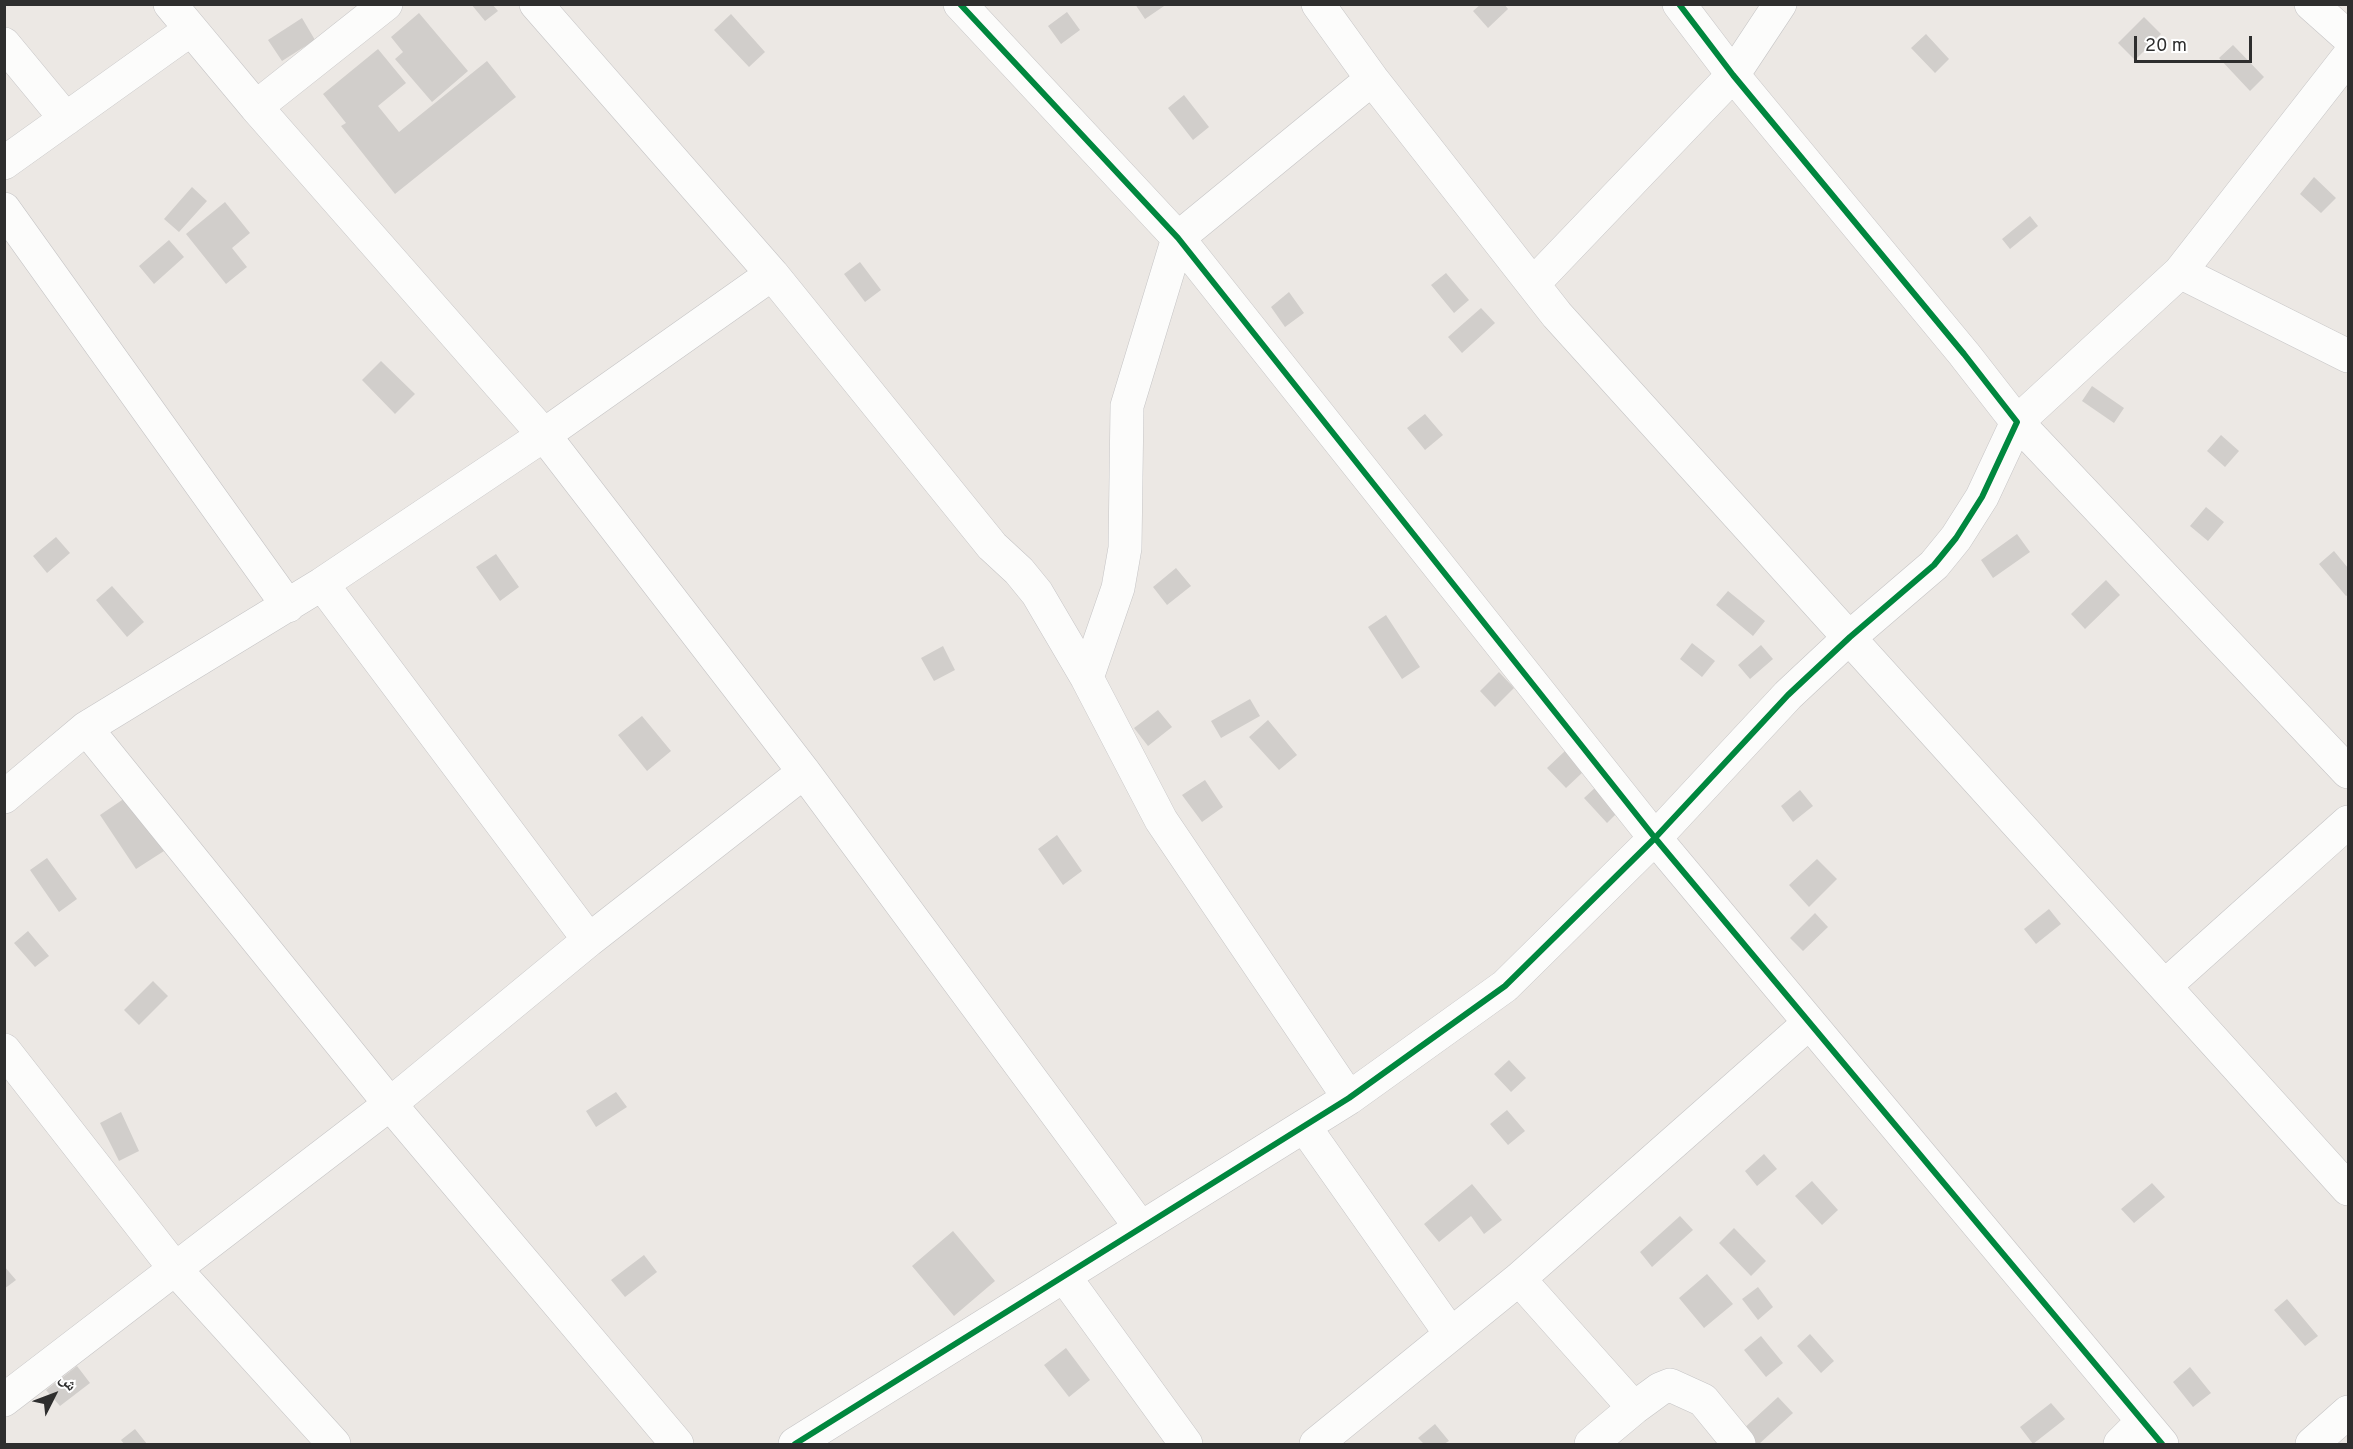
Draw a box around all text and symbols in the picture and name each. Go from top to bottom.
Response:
scale bar [2137,24,2256,62]
text: 20 m [2145,35,2187,58]
north arrow [24,1365,84,1425]
text: ش [54,1370,80,1396]

